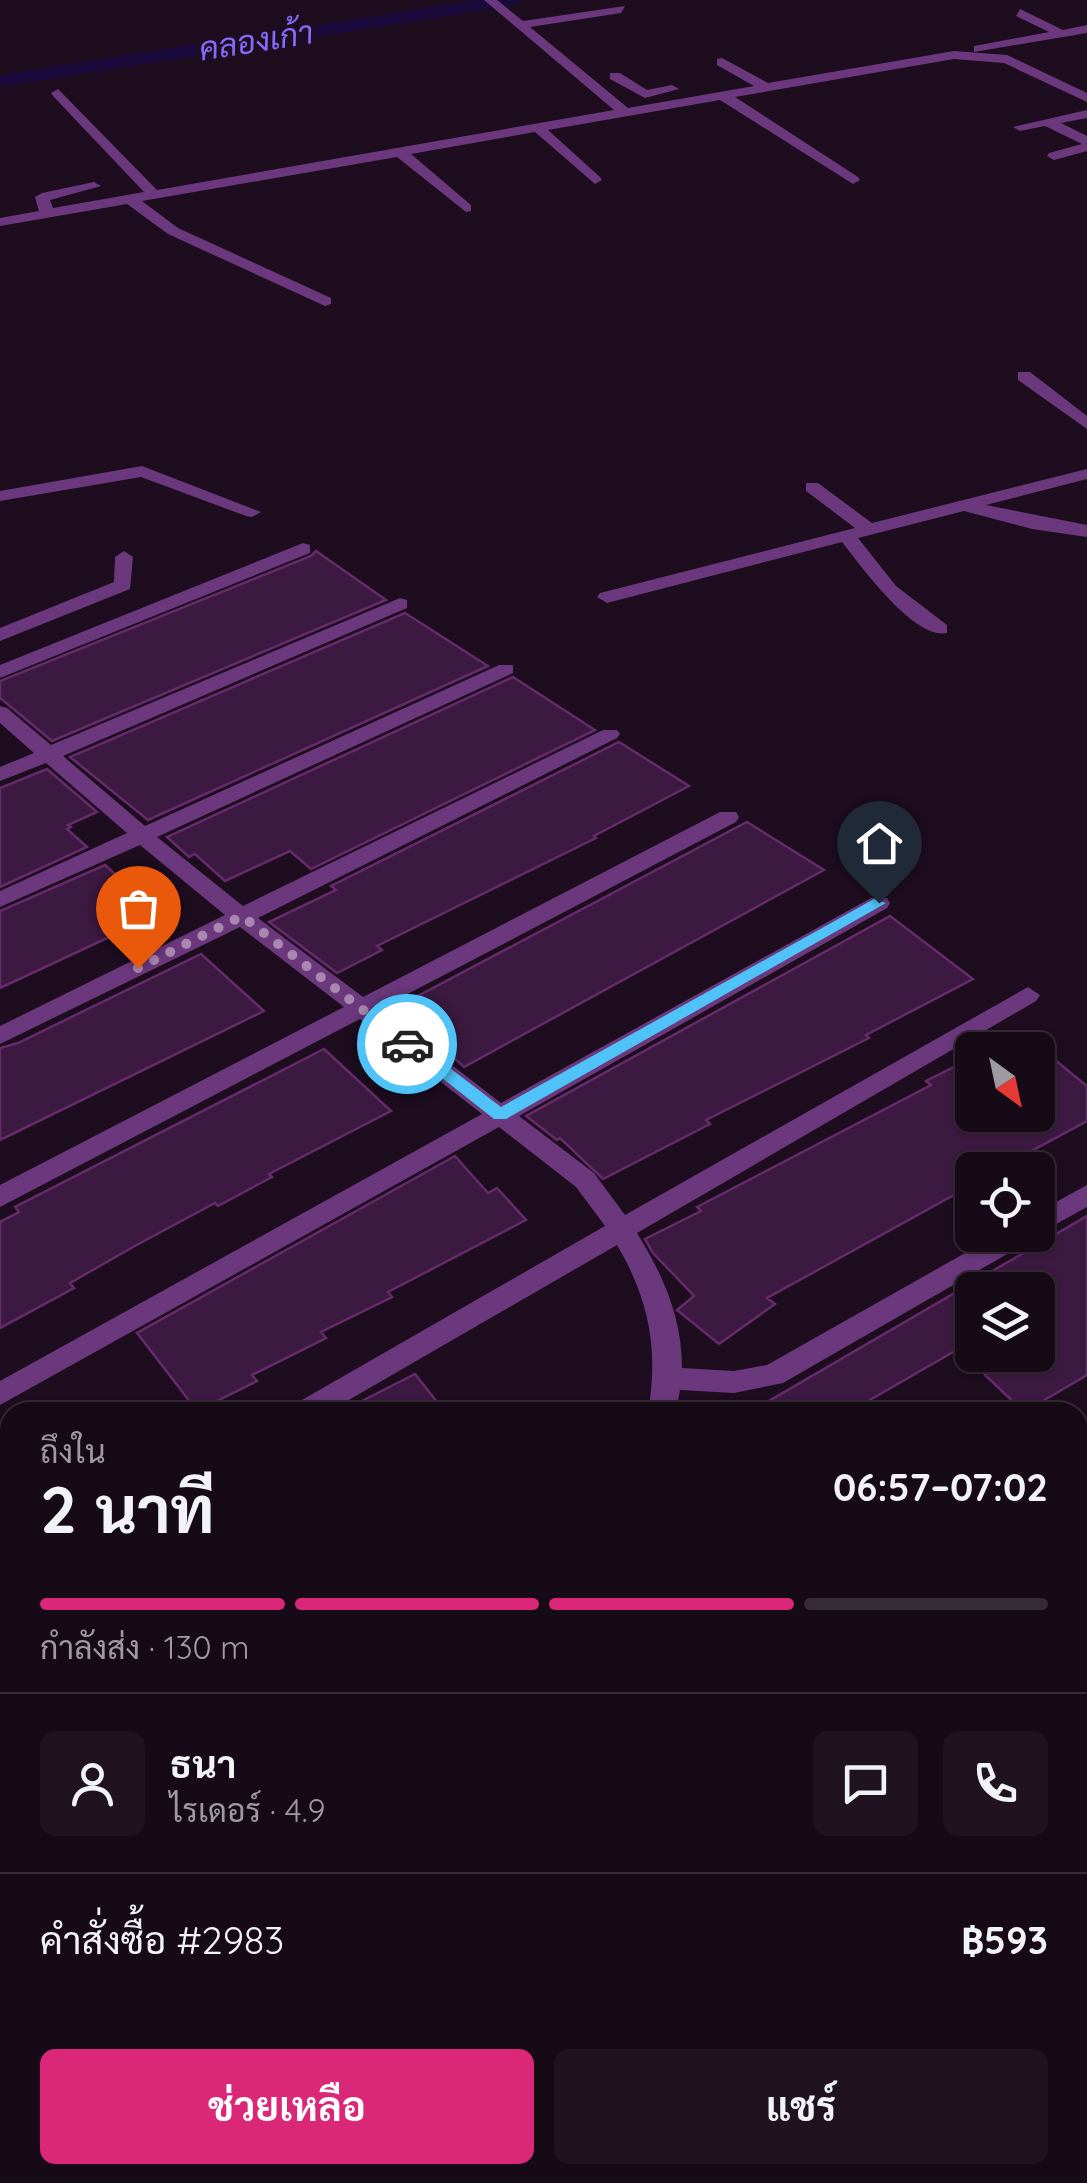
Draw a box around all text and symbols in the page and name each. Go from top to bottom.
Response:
water label: คลองเก้า [196,11,316,69]
pin [837,801,922,904]
icon: home [852,816,907,871]
pin [96,866,181,969]
icon: bag [111,881,166,936]
courier [357,994,457,1094]
icon: car [380,1017,435,1072]
north arrow [955,1032,1055,1132]
map controls [955,1032,1055,1372]
button: locate [955,1152,1055,1252]
button: layers [955,1272,1055,1372]
text: ถึงใน [40,1431,106,1471]
text: 06:57–07:02 [833,1463,1048,1511]
text: 2 นาที [40,1468,215,1549]
text: กำลังส่ง · 130 m [40,1627,249,1667]
button: person [40,1731,145,1836]
button: chat [813,1731,918,1836]
button: phone [943,1731,1048,1836]
text: ธนา [170,1740,236,1788]
text: ไรเดอร์ · 4.9 [170,1790,325,1830]
text: คำสั่งซื้อ #2983 [40,1916,284,1964]
text: ฿593 [961,1916,1048,1964]
button: ช่วยเหลือ [40,2049,534,2164]
button: แชร์ [554,2049,1048,2164]

